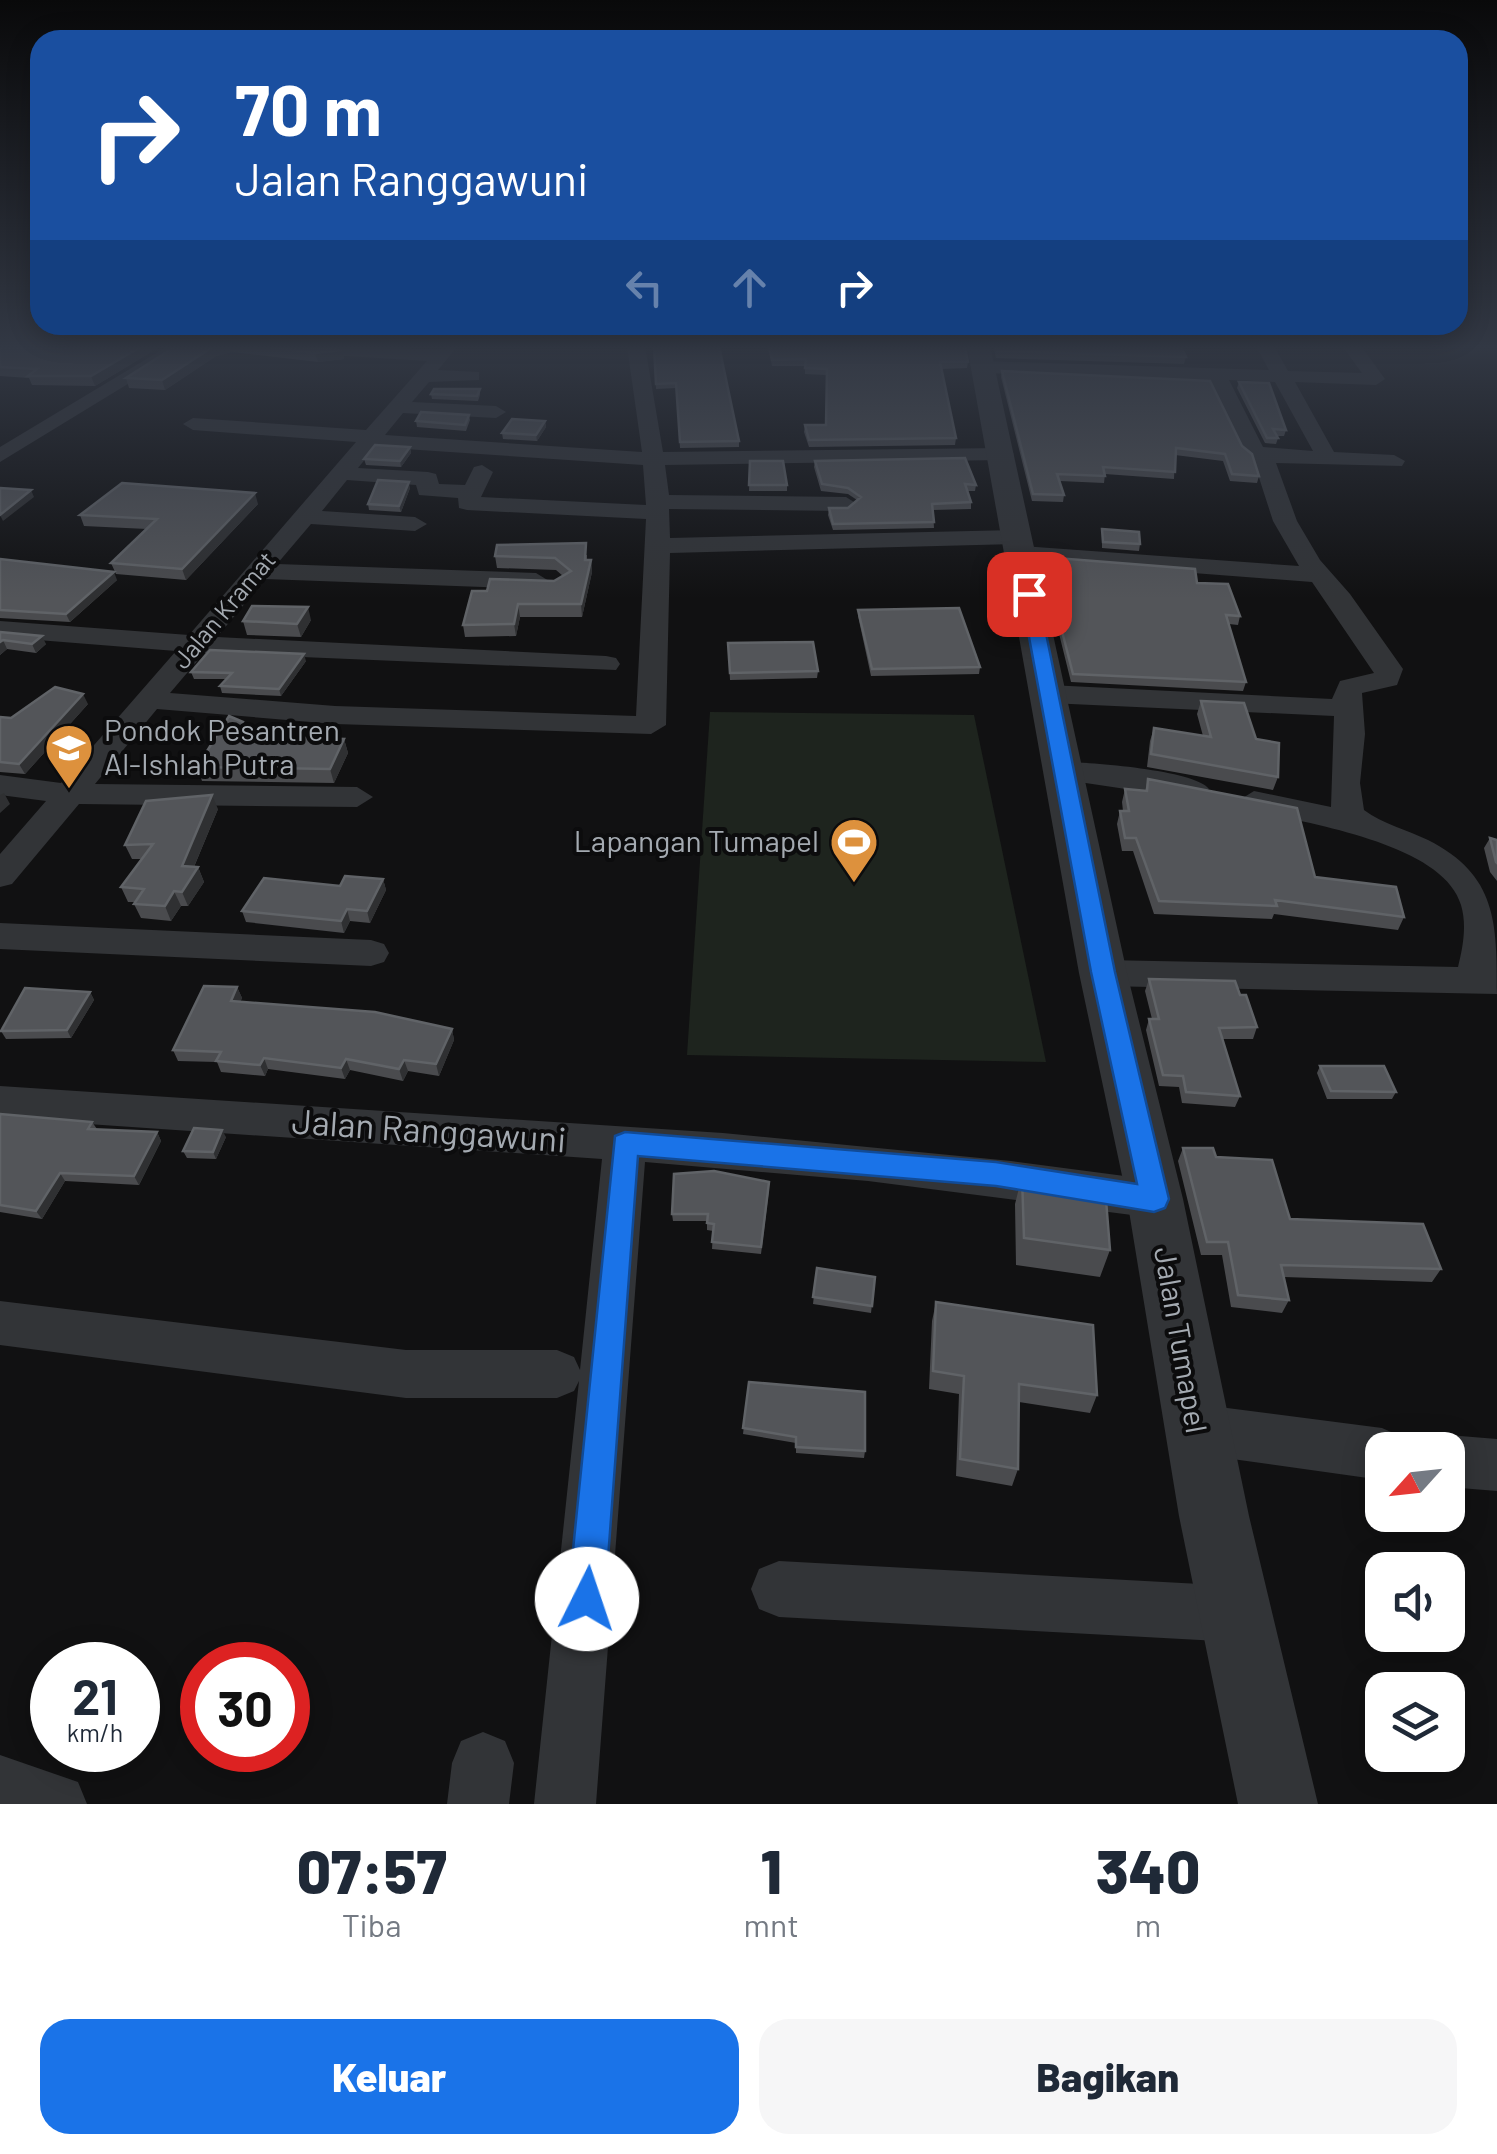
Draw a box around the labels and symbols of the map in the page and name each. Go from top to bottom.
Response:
street label: Jalan Kramat [166,545,281,674]
pin [987,552,1072,637]
place label: Pondok Pesantren Al-Ishlah Putra [104,711,340,781]
school or university icon: Pondok Pesantren Al-Ishlah Putra [43,722,95,790]
sports icon: Lapangan Tumapel [828,816,880,884]
place label: Lapangan Tumapel [574,822,819,858]
street label: Jalan Ranggawuni [291,1098,568,1160]
street label: Jalan Tumapel [1148,1244,1216,1435]
north arrow [1365,1432,1465,1532]
position arrow [535,1547,639,1651]
speed limit sign: 30 [180,1642,310,1772]

